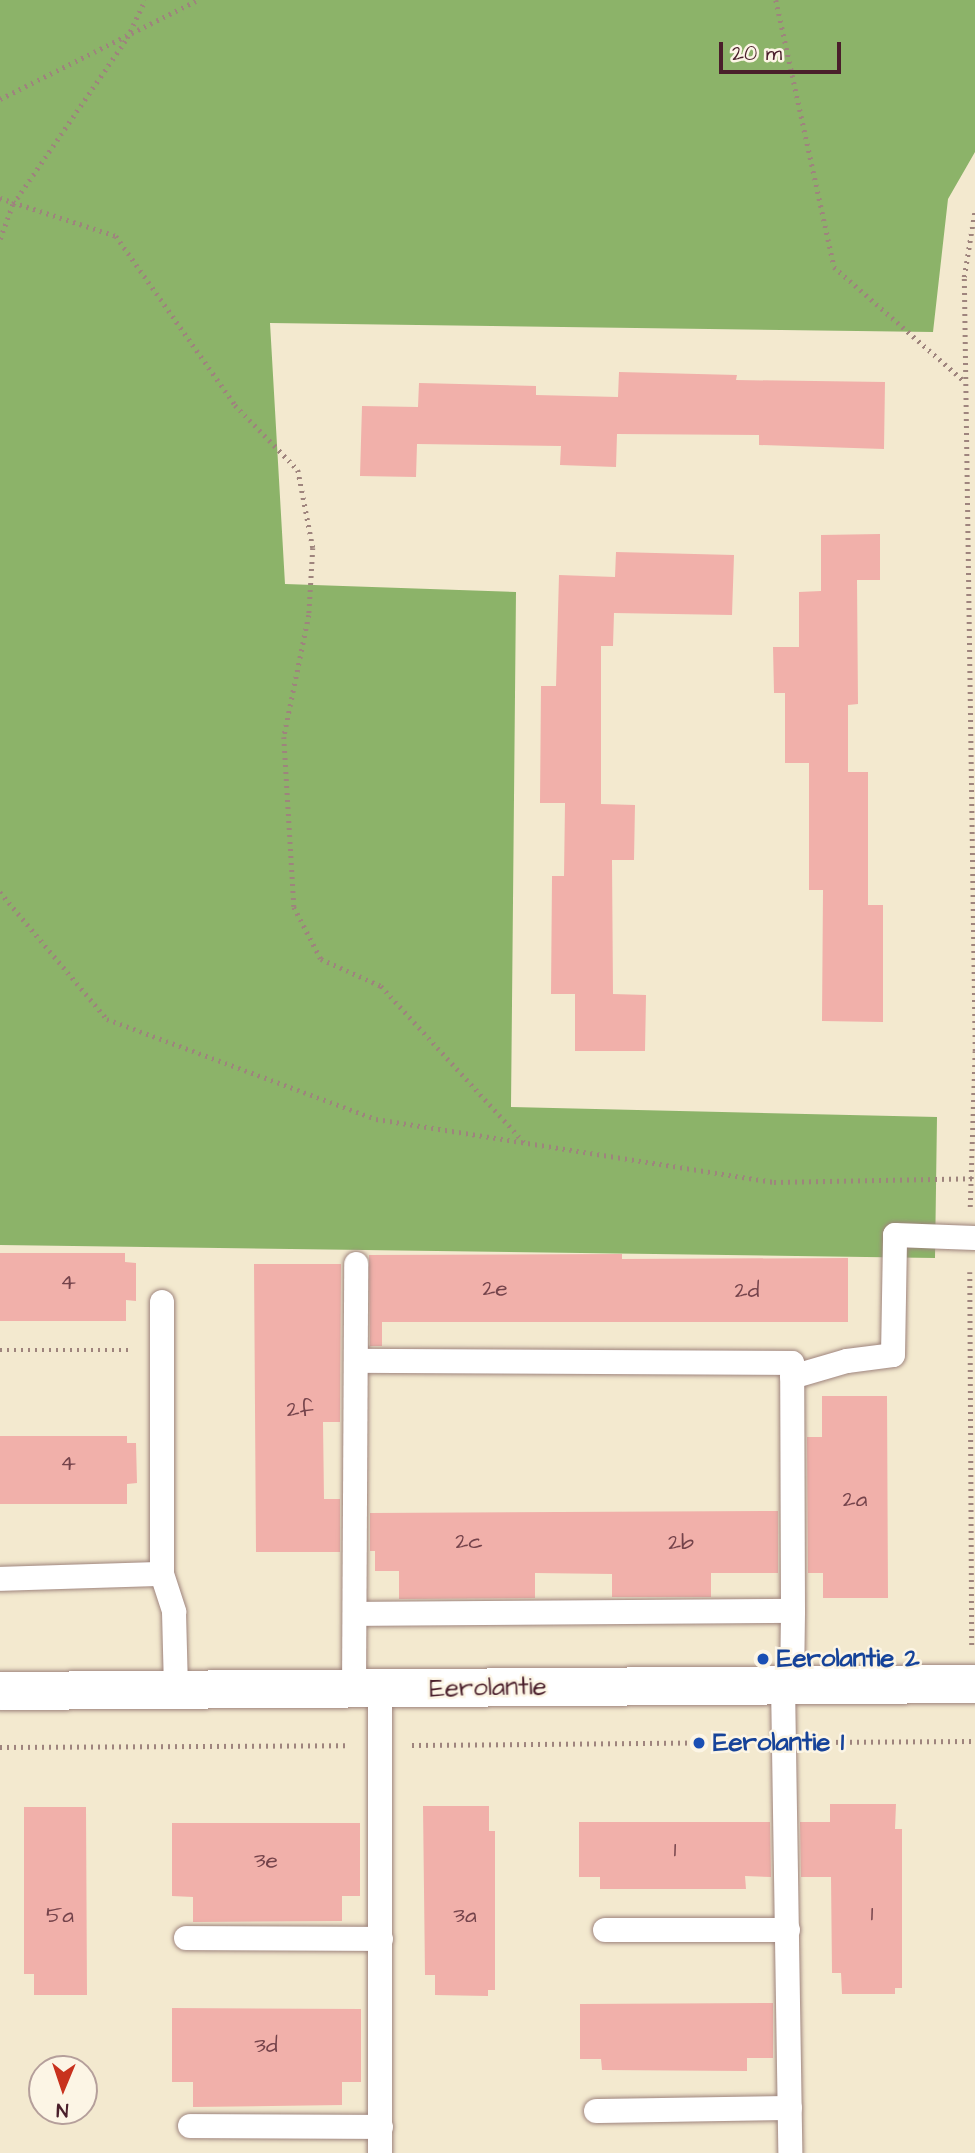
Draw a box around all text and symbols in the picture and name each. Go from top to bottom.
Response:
scale bar [723,28,846,72]
text: 20 m [732,39,782,68]
house number: 4 [60,1268,76,1296]
house number: 2e [482,1274,508,1302]
house number: 2d [735,1276,759,1304]
house number: 2f [287,1395,313,1423]
house number: 4 [60,1449,76,1477]
house number: 2a [843,1485,867,1513]
house number: 2c [455,1527,483,1555]
house number: 2b [668,1528,694,1556]
place label: Eerolantie 2 [777,1643,920,1675]
marker: Eerolantie 2 [755,1651,771,1667]
street label: Eerolantie [429,1671,547,1705]
place label: Eerolantie 1 [713,1727,844,1759]
marker: Eerolantie 1 [691,1735,707,1751]
house number: 1 [674,1835,676,1863]
house number: 3e [254,1846,278,1874]
house number: 1 [871,1899,873,1927]
house number: 5a [46,1901,74,1929]
house number: 3a [453,1901,477,1929]
house number: 3d [254,2031,278,2059]
north arrow [28,2055,98,2125]
text: N [56,2096,69,2123]

